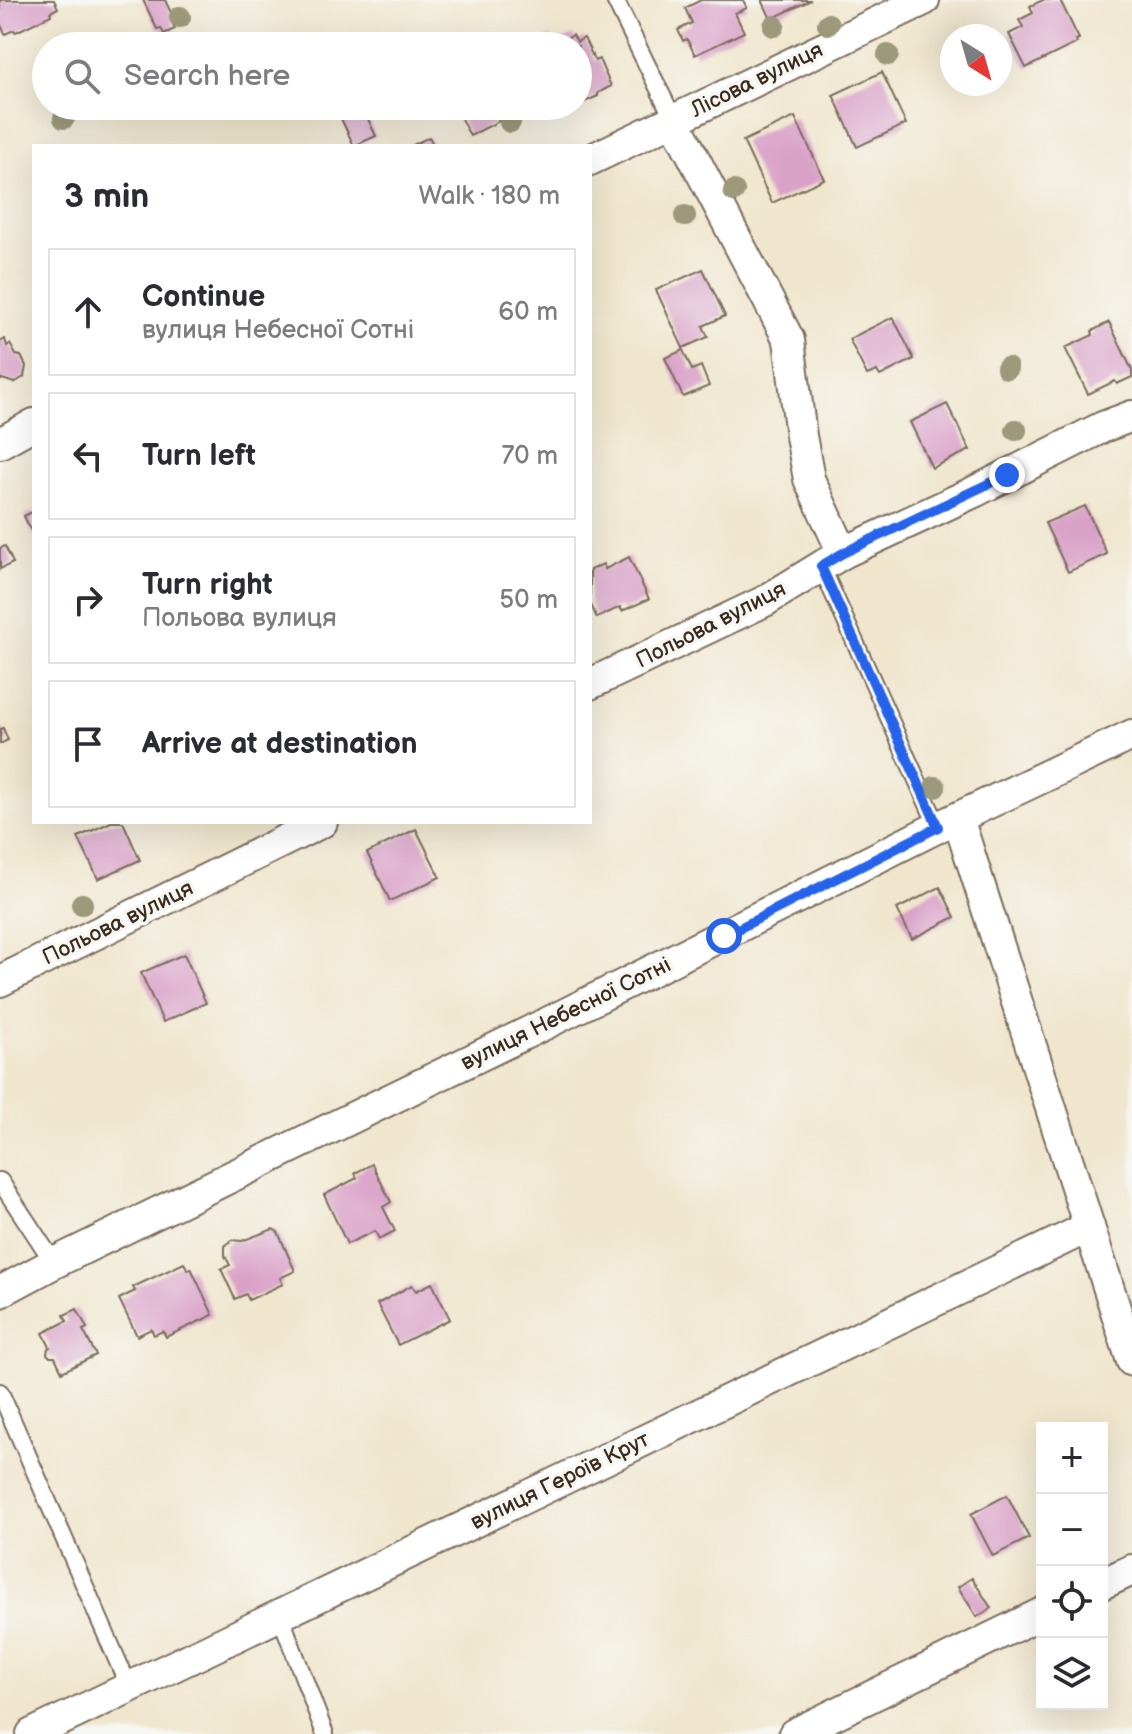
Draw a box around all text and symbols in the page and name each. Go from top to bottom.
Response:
north arrow [940,24,1012,96]
search box [32,32,592,120]
street label: Лісова вулиця [686,36,828,124]
icon: search [60,54,104,98]
text: Search here [124,58,290,94]
text: 3 min [64,176,149,217]
text: Walk · 180 m [419,181,560,212]
text: Continue [142,279,265,315]
icon: ahead [66,290,110,334]
text: 60 m [498,297,558,328]
text: вулиця Небесної Сотні [142,315,414,346]
icon: left [66,434,110,478]
text: Turn left [142,438,256,474]
text: 70 m [501,441,558,472]
route end [989,457,1025,493]
text: Turn right [142,567,273,603]
street label: Польова вулиця [632,576,790,674]
icon: right [66,578,110,622]
text: 50 m [499,585,558,616]
text: Польова вулиця [142,603,337,634]
icon: arrive [66,722,110,766]
text: Arrive at destination [142,726,418,762]
street label: Польова вулиця [38,875,198,971]
route start [706,918,742,954]
street label: вулиця Небесної Сотні [457,951,675,1077]
map controls [1036,1422,1108,1710]
button: + [1036,1422,1108,1494]
street label: вулиця Героїв Крут [466,1426,654,1536]
button: − [1036,1494,1108,1566]
button: locate [1036,1566,1108,1638]
button: layers [1036,1638,1108,1710]

